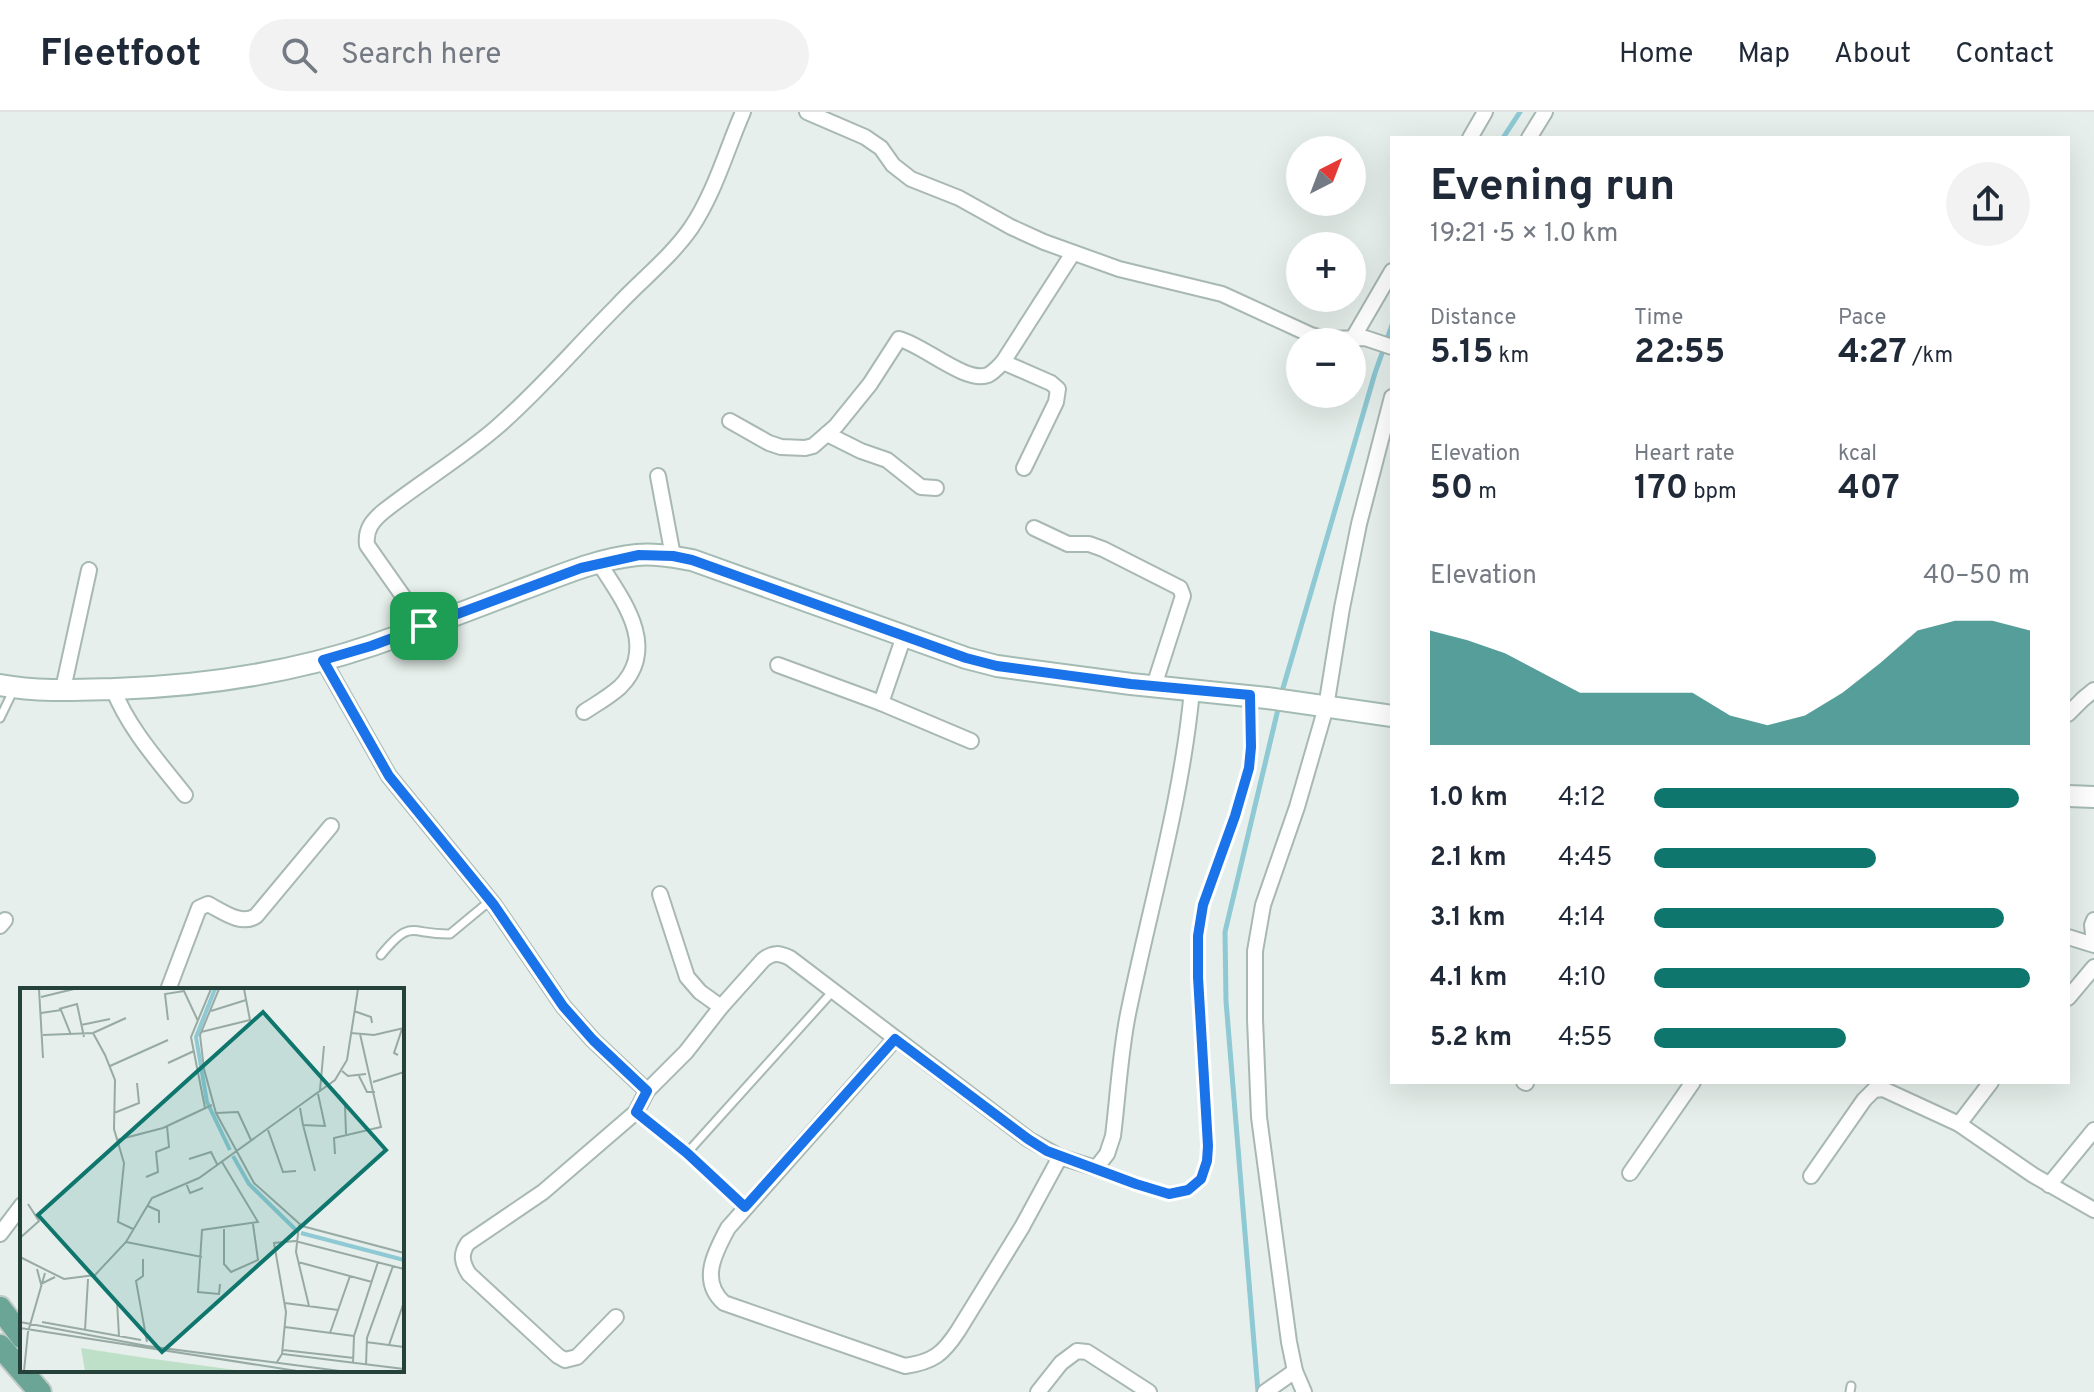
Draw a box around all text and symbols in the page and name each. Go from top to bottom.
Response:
search box [249,19,809,91]
text: Fleetfoot [40,31,201,80]
icon: search [277,33,321,77]
text: Search here [341,37,501,74]
text: Home [1619,37,1693,73]
text: Map [1737,37,1790,73]
text: About [1834,37,1911,73]
text: Contact [1955,37,2054,73]
north arrow [1286,136,1366,216]
map controls [1286,136,1366,408]
text: Evening run [1430,160,1675,216]
button: share [1946,162,2030,246]
text: 19:21 · 5 × 1.0 km [1430,218,1618,251]
button: + [1286,232,1366,312]
text: Distance [1430,305,1516,332]
text: Time [1634,305,1683,332]
text: Pace [1838,305,1886,332]
button: − [1286,328,1366,408]
text: 5.15 [1430,332,1493,375]
text: 22:55 [1634,332,1725,375]
text: 4:27 [1838,332,1907,375]
text: km [1493,343,1529,370]
text: /km [1907,343,1953,370]
text: Elevation [1430,441,1520,468]
text: Heart rate [1634,441,1735,468]
text: kcal [1838,441,1877,468]
text: 50 [1430,468,1473,511]
text: 170 [1634,468,1688,511]
text: 407 [1838,468,1900,511]
text: m [1473,479,1497,506]
text: bpm [1688,479,1737,506]
text: Elevation [1430,560,1537,593]
text: 40–50 m [1923,560,2030,593]
pin [390,592,458,660]
icon: arrive [402,604,446,648]
text: 1.0 km [1430,782,1508,815]
text: 4:12 [1558,782,1606,815]
text: 2.1 km [1430,842,1506,875]
text: 4:45 [1558,842,1612,875]
text: 3.1 km [1430,902,1506,935]
text: 4:14 [1558,902,1605,935]
text: 4.1 km [1430,962,1507,995]
text: 4:10 [1558,962,1606,995]
inset map [20,988,404,1372]
text: 5.2 km [1430,1022,1512,1055]
text: 4:55 [1558,1022,1612,1055]

